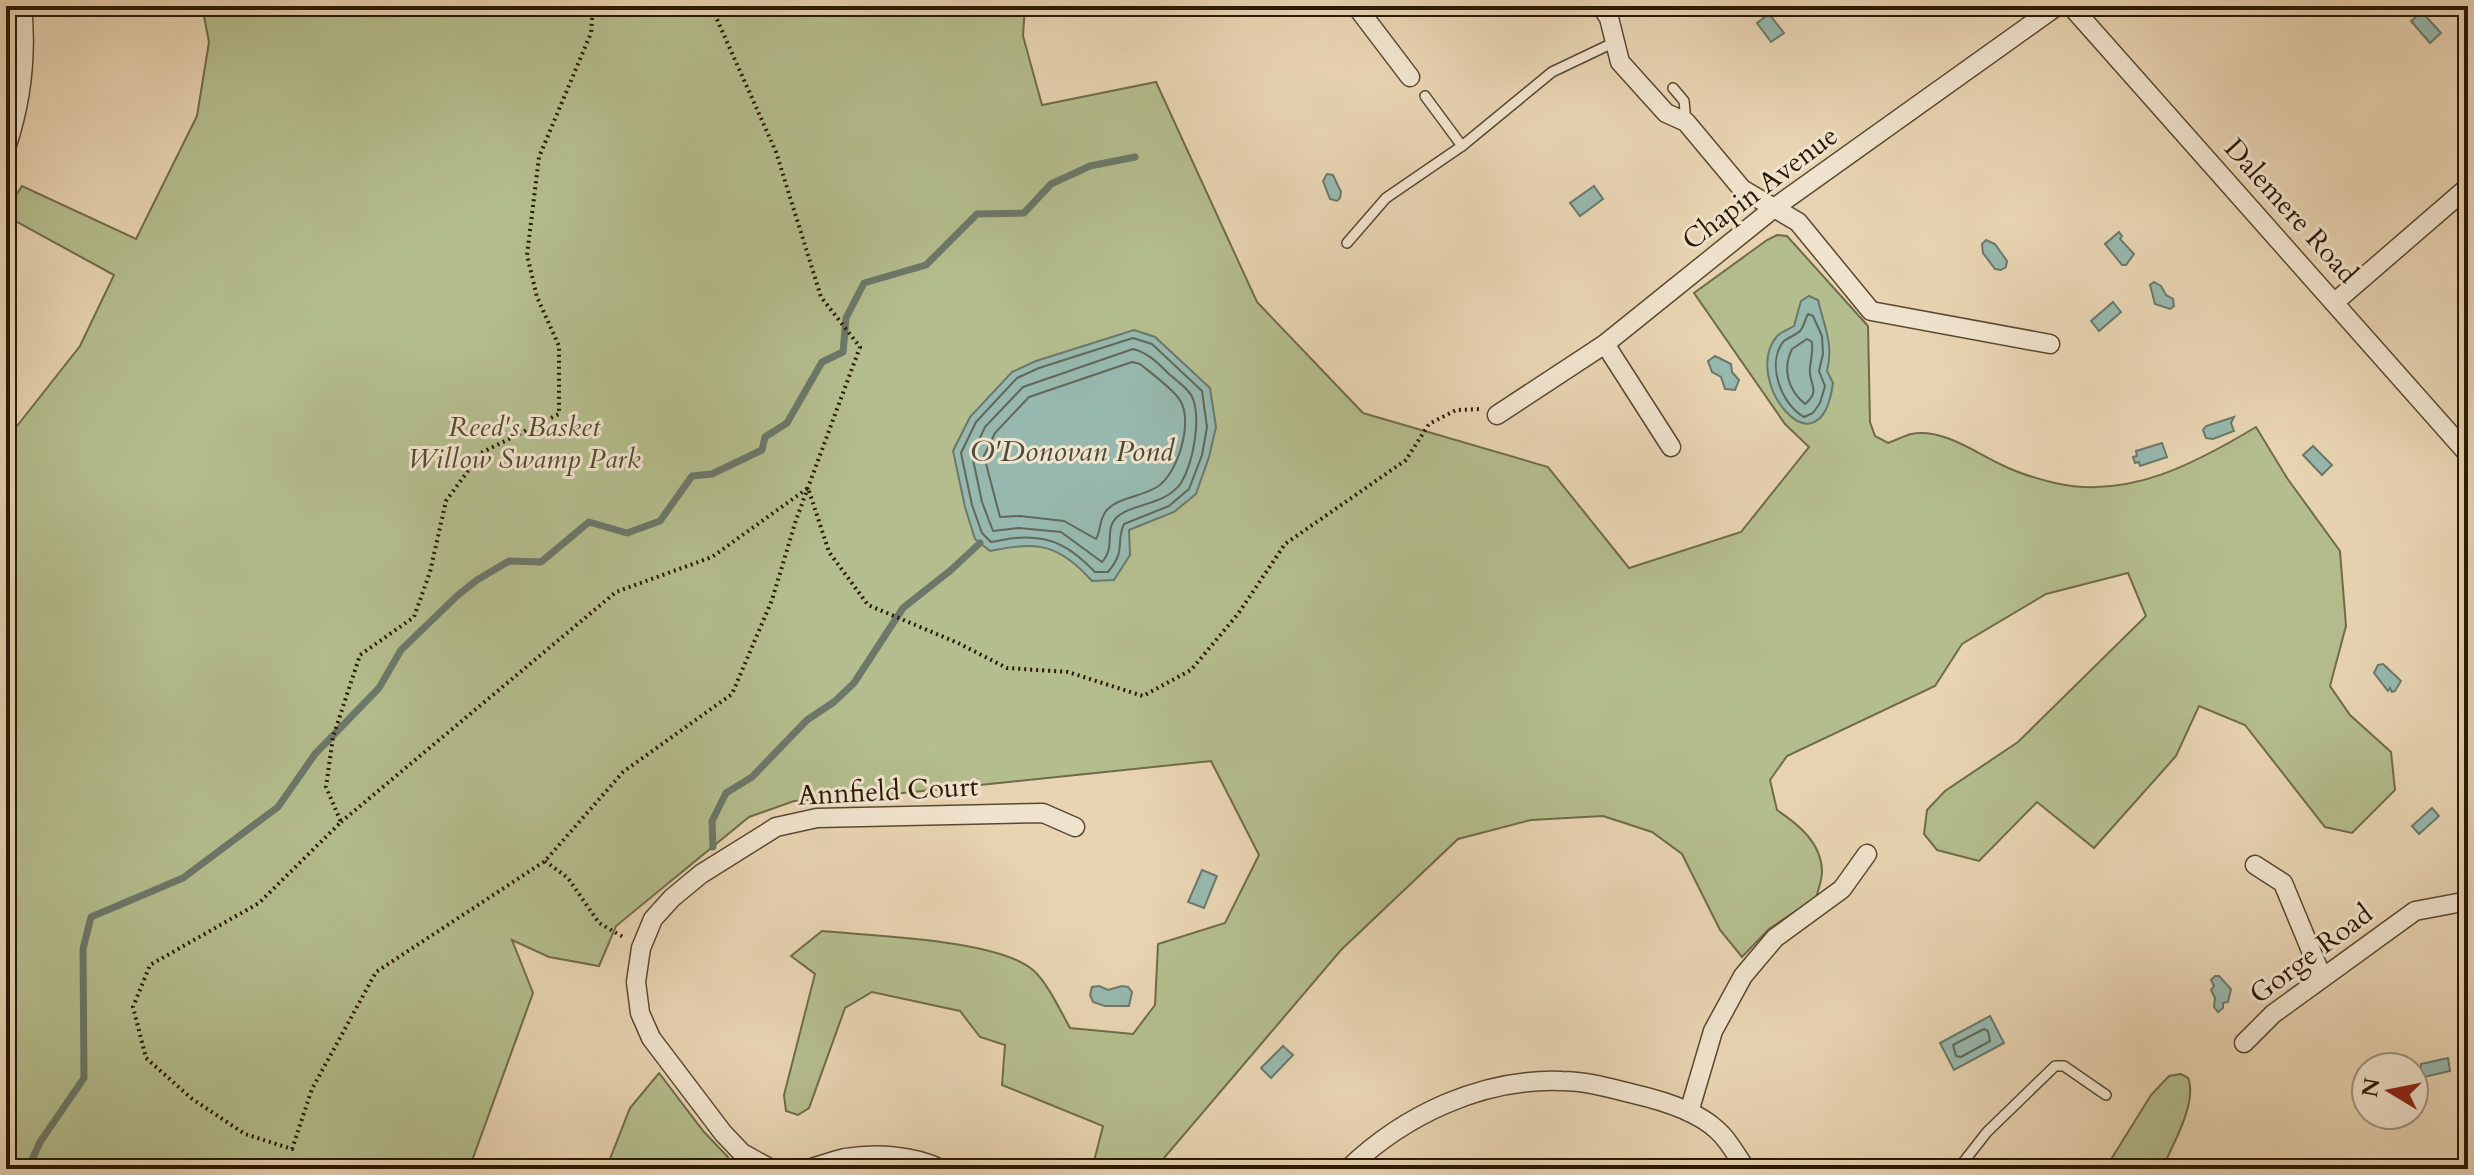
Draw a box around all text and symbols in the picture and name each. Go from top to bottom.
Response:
street label: Chapin Avenue [1674,117,1846,259]
street label: Dalemere Road [2216,130,2366,292]
park label: Reed's Basket Willow Swamp Park [407,408,641,478]
water label: O'Donovan Pond [970,431,1176,472]
street label: Annfield Court [797,767,979,815]
street label: Gorge Road [2242,895,2380,1013]
north arrow [2350,1051,2430,1131]
text: N [2355,1076,2388,1100]

